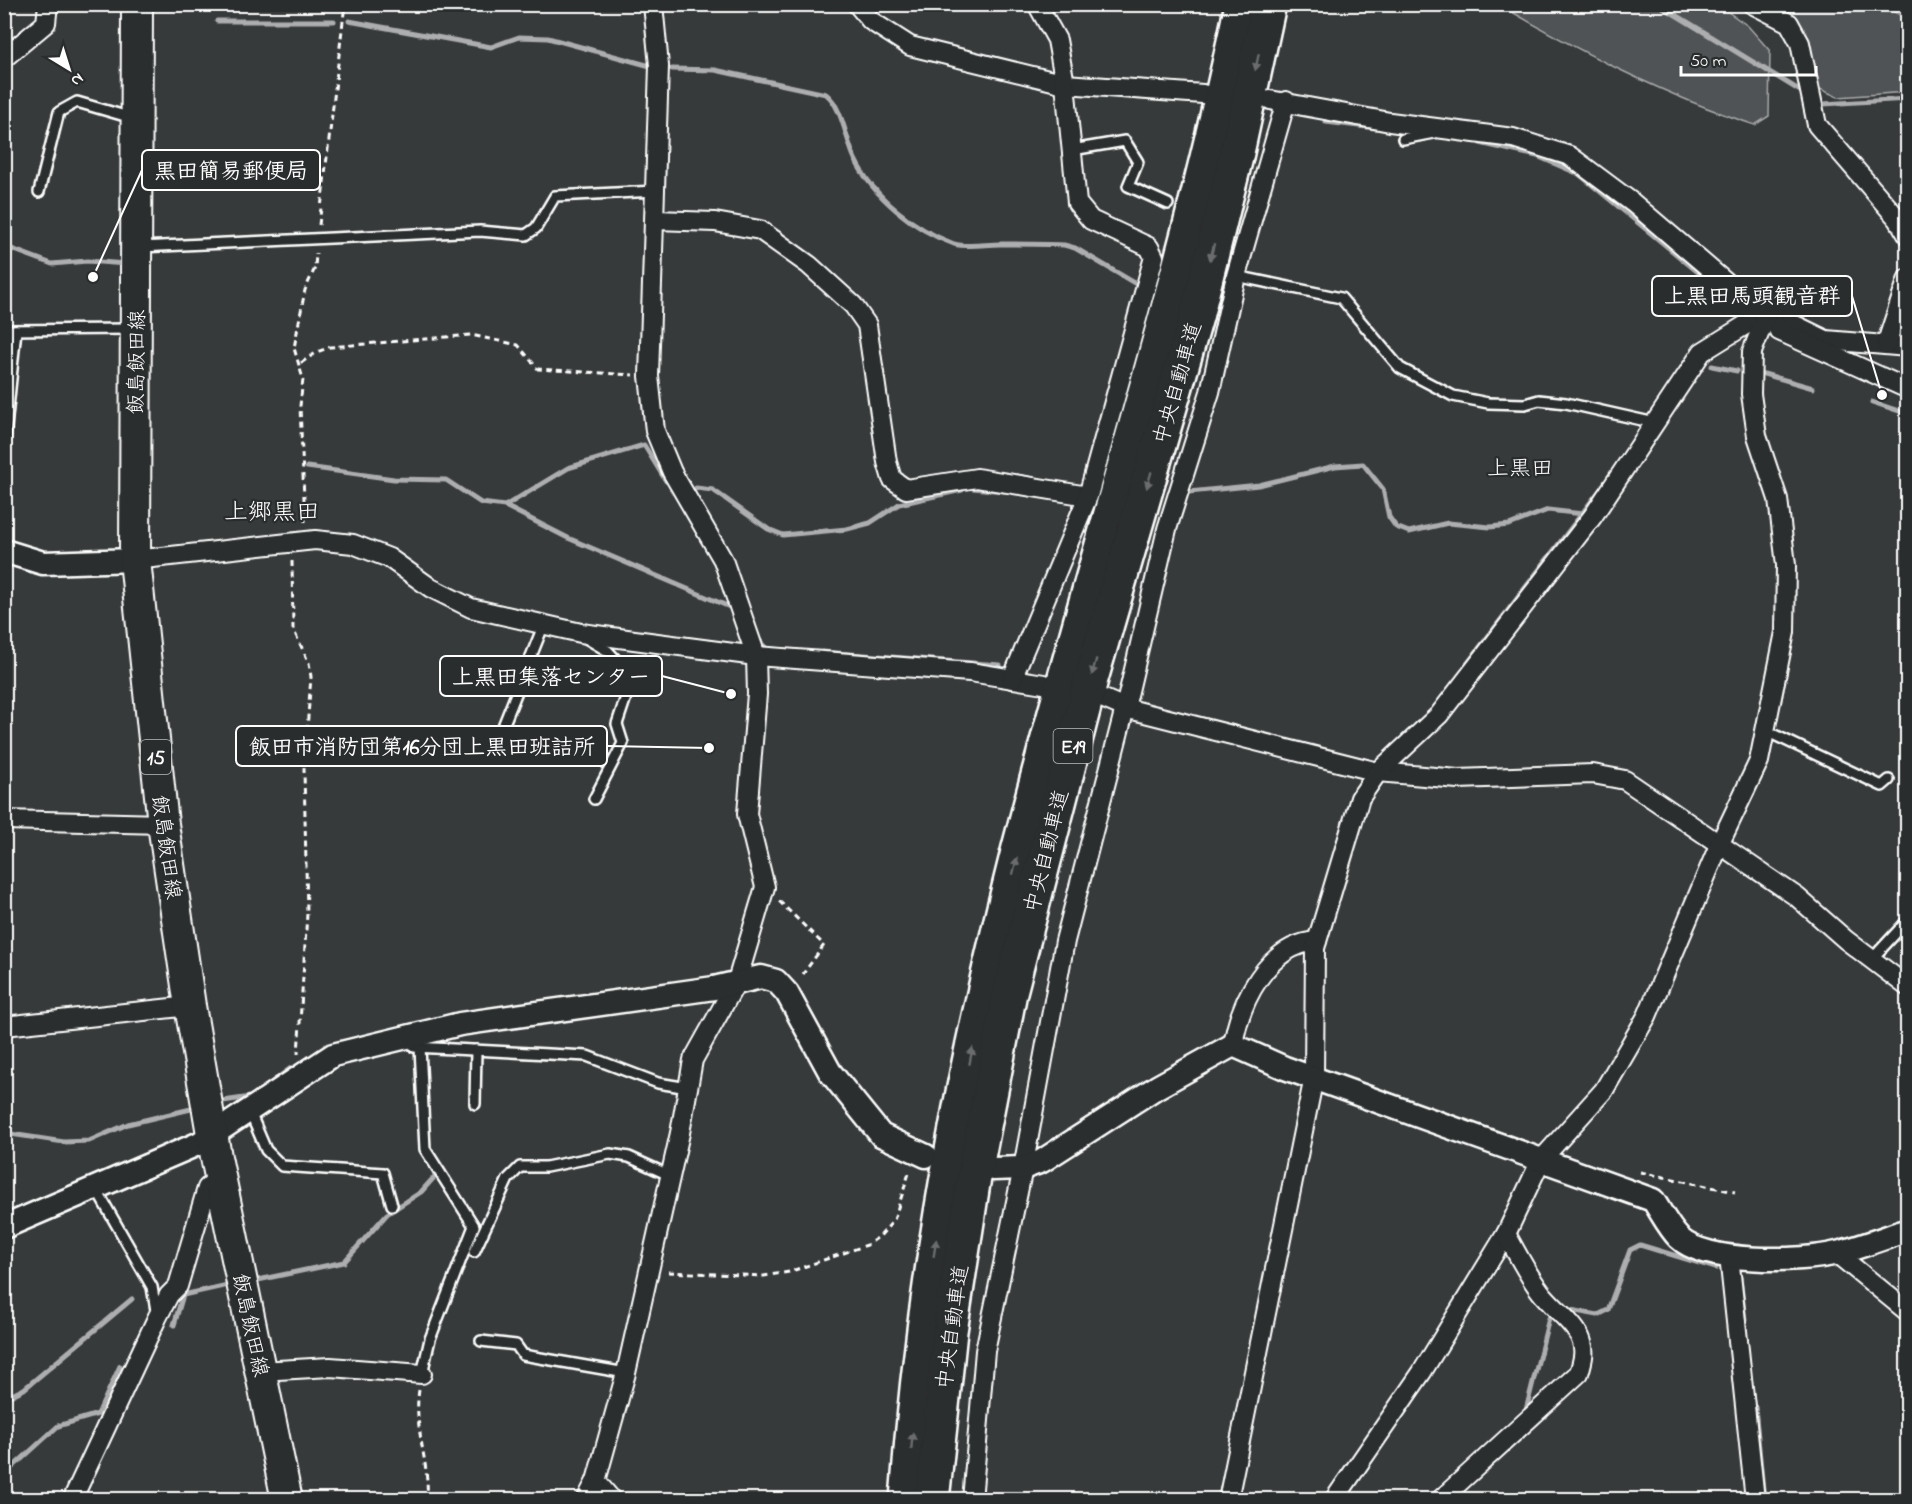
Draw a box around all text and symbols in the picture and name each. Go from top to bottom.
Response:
north arrow [39,39,99,99]
scale bar [1681,39,1816,77]
text: 50 m [1690,49,1727,75]
one-way arrow [1251,52,1261,71]
text: N [65,66,89,92]
callout: 黒田簡易郵便局 [142,150,320,190]
text: 黒田簡易郵便局 [154,157,308,189]
one-way arrow [1207,242,1217,261]
callout: 上黒田馬頭観音群 [1652,276,1852,316]
text: 上黒田馬頭観音群 [1664,282,1840,314]
street label: 飯島飯田線 [122,309,154,415]
street label: 中央自動車道 [1147,319,1211,448]
district label: 上黒田 [1487,454,1553,486]
one-way arrow [1143,471,1153,489]
district label: 上郷黒田 [224,496,320,531]
callout: 上黒田集落センター [440,656,662,696]
one-way arrow [1089,658,1098,676]
text: 上黒田集落センター [452,663,650,695]
callout: 飯田市消防団第16分団上黒田班詰所 [236,726,607,766]
road number: E19 [1054,729,1092,763]
text: 飯田市消防団第16分団上黒田班詰所 [249,733,595,765]
road number: 15 [141,740,171,774]
street label: 中央自動車道 [1018,787,1078,916]
street label: 飯島飯田線 [143,793,187,901]
one-way arrow [1011,857,1021,875]
one-way arrow [967,1046,976,1065]
one-way arrow [930,1238,939,1257]
street label: 中央自動車道 [930,1263,978,1392]
street label: 飯島飯田線 [223,1271,275,1380]
one-way arrow [907,1432,917,1451]

